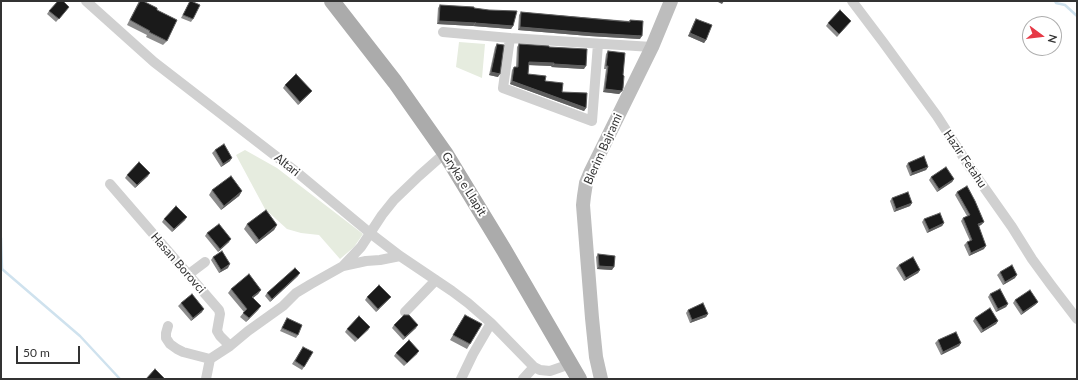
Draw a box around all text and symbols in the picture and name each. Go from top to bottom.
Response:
north arrow [1022,16,1062,56]
text: N [1046,33,1060,45]
street label: Blerim Bajrami [581,111,625,187]
street label: Hazir Fetahu [940,127,990,191]
street label: Gryka e Llapit [439,149,489,219]
street label: Altari [271,151,303,179]
street label: Hasan Borovci [148,230,208,296]
scale bar [18,338,82,364]
text: 50 m [23,345,50,360]

